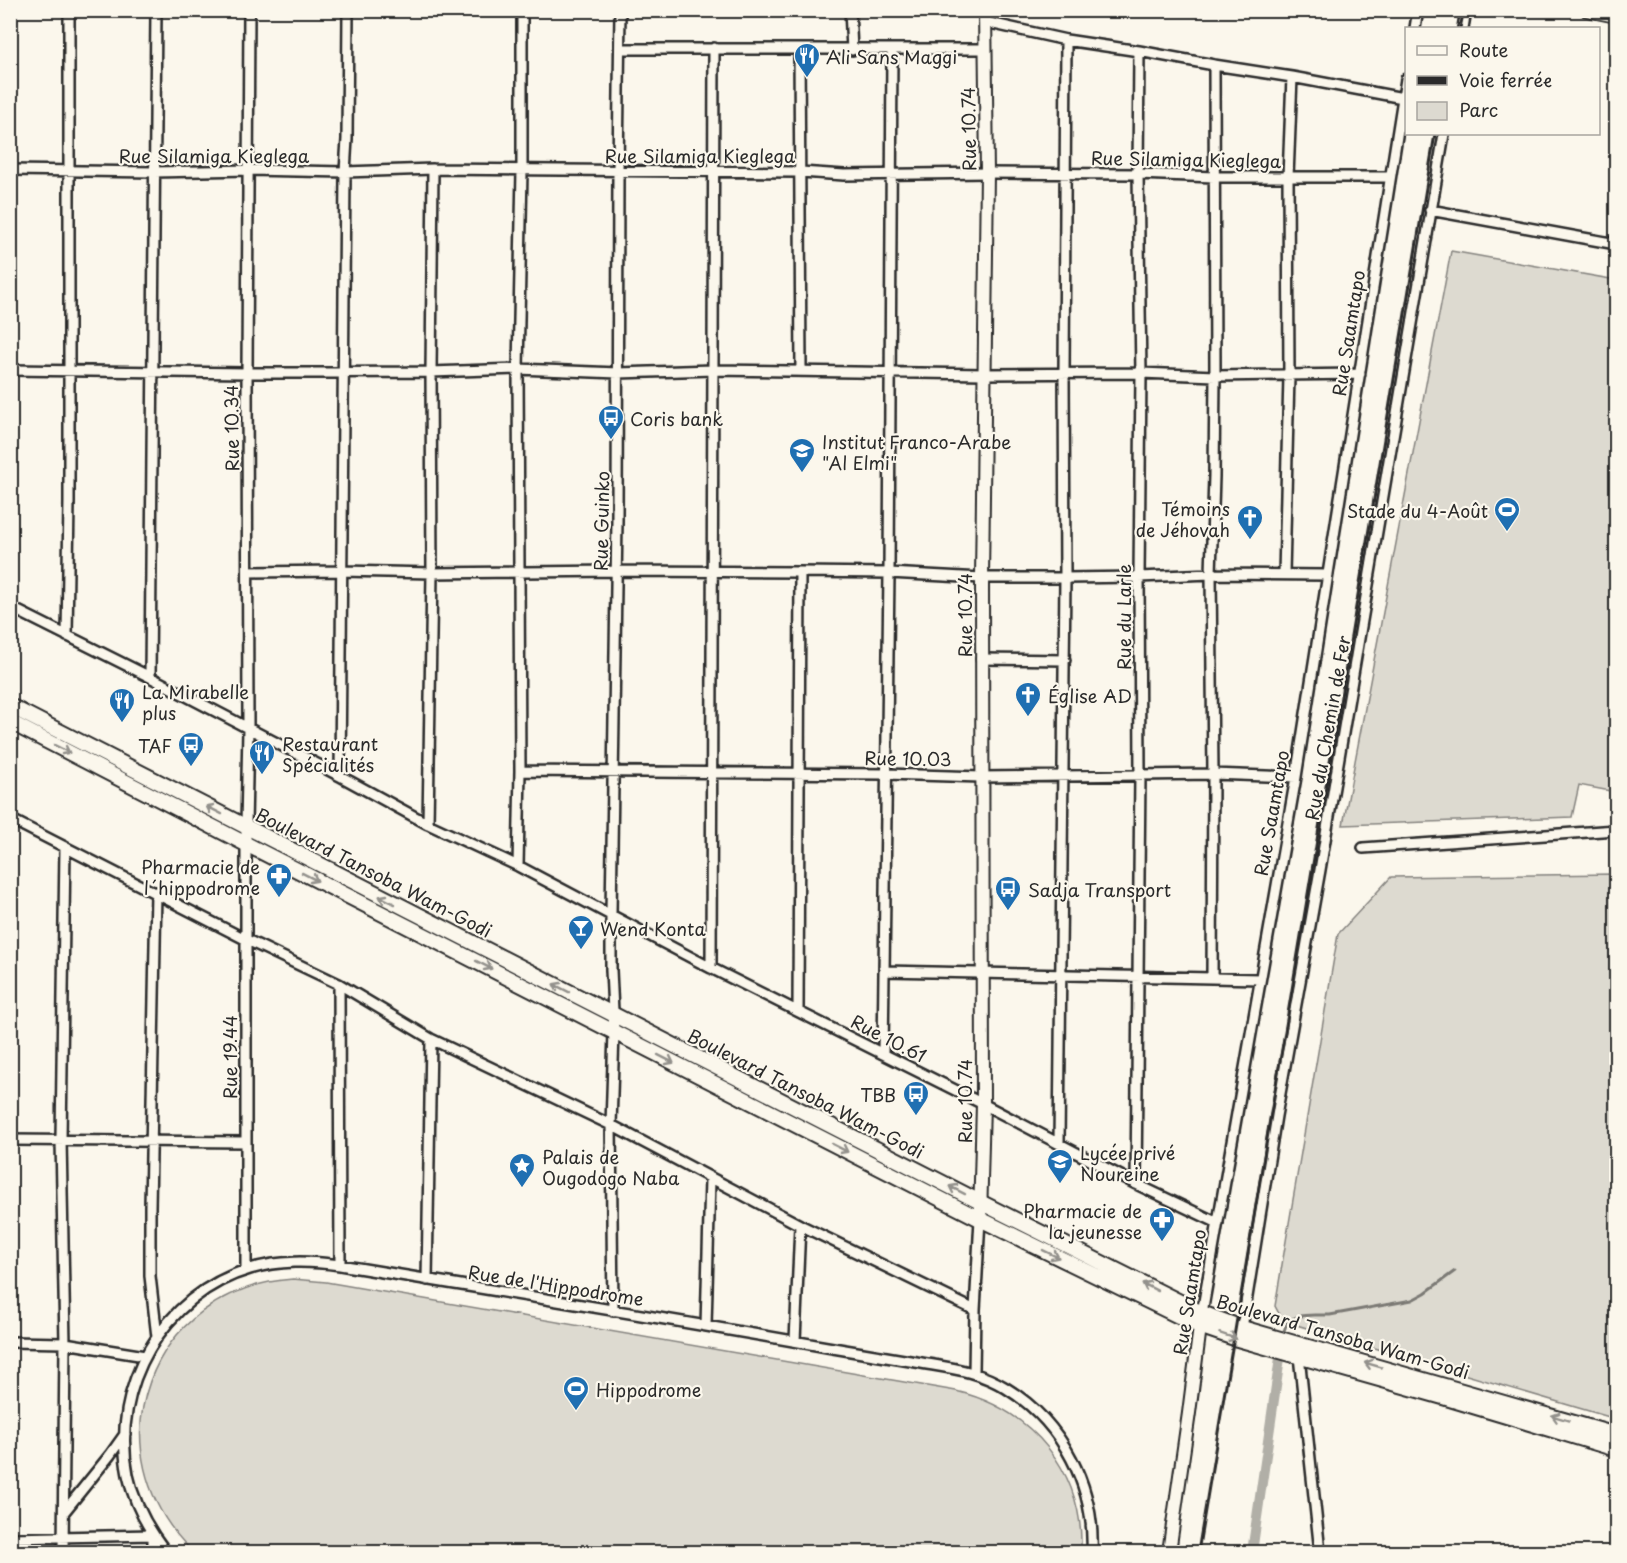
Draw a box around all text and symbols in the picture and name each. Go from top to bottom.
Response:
legend [1405,27,1600,135]
text: Route [1459,36,1509,63]
restaurant icon: Ali Sans Maggi [792,41,822,79]
place label: Ali Sans Maggi [826,43,957,70]
text: Voie ferrée [1459,66,1552,93]
street label: Rue 10.74 [954,87,982,171]
text: Parc [1459,96,1498,123]
street label: Rue Silamiga Kieglega [119,142,310,169]
street label: Rue Silamiga Kieglega [605,142,796,169]
street label: Rue Silamiga Kieglega [1091,144,1282,174]
street label: Rue Saamtapo [1325,268,1371,398]
street label: Rue 10.34 [217,384,245,472]
bus stop icon: Coris bank [596,403,626,441]
place label: Coris bank [630,405,723,432]
place label: Institut Franco-Arabe "Al Elmi" [822,428,1011,476]
school or university icon: Institut Franco-Arabe "Al Elmi" [787,436,817,474]
street label: Rue Guinko [587,471,615,571]
place label: Témoins de Jéhovah [1136,495,1230,543]
sports icon: Stade du 4-Août [1492,495,1522,533]
place label: Stade du 4-Août [1347,497,1488,524]
church icon: Témoins de Jéhovah [1235,503,1265,541]
street label: Rue du Larle [1110,564,1137,670]
street label: Rue 10.74 [951,573,978,657]
street label: Rue du Chemin de Fer [1297,633,1357,822]
place label: La Mirabelle plus [142,678,249,726]
church icon: Église AD [1013,680,1043,718]
place label: Église AD [1048,682,1132,709]
restaurant icon: La Mirabelle plus [107,686,137,724]
bus stop icon: TAF [176,730,206,768]
place label: Restaurant Spécialités [282,730,378,778]
place label: TAF [138,732,172,759]
restaurant icon: Restaurant Spécialités [247,738,277,776]
one-way arrow [53,744,71,755]
street label: Rue 10.03 [864,744,952,772]
street label: Rue Saamtapo [1247,748,1295,878]
street label: Boulevard Tansoba Wam-Godi [251,800,497,944]
one-way arrow [206,804,223,816]
place label: Pharmacie de l´hippodrome [141,853,260,901]
pharmacy icon: Pharmacie de l´hippodrome [264,861,294,899]
one-way arrow [301,872,319,883]
bus stop icon: Sadja Transport [993,874,1023,912]
place label: Sadja Transport [1028,876,1171,903]
one-way arrow [378,893,396,905]
bar icon: Wend Konta [566,913,596,951]
place label: Wend Konta [600,915,706,942]
one-way arrow [475,960,493,972]
one-way arrow [552,982,570,994]
street label: Rue 10.61 [846,1007,932,1069]
street label: Rue 19.44 [216,1015,243,1099]
street label: Boulevard Tansoba Wam-Godi [683,1021,929,1165]
one-way arrow [657,1053,675,1065]
street label: Rue 10.74 [951,1059,978,1143]
bus stop icon: TBB [901,1079,931,1117]
place label: TBB [860,1081,896,1108]
place label: Lycée privé Noureine [1080,1139,1175,1187]
one-way arrow [830,1142,848,1154]
place label: Palais de Ougodogo Naba [542,1143,680,1191]
school or university icon: Lycée privé Noureine [1045,1147,1075,1185]
place icon: Palais de Ougodogo Naba [507,1151,537,1189]
one-way arrow [948,1184,966,1195]
place label: Pharmacie de la jeunesse [1023,1197,1142,1245]
pharmacy icon: Pharmacie de la jeunesse [1147,1205,1177,1243]
street label: Rue Saamtapo [1166,1227,1212,1357]
one-way arrow [1042,1249,1060,1261]
street label: Rue de l'Hippodrome [466,1258,646,1312]
one-way arrow [1141,1280,1159,1292]
street label: Boulevard Tansoba Wam-Godi [1213,1287,1473,1385]
one-way arrow [1218,1331,1237,1342]
one-way arrow [1364,1358,1383,1370]
sports icon: Hippodrome [561,1374,591,1412]
place label: Hippodrome [596,1376,701,1403]
one-way arrow [1551,1412,1570,1423]

